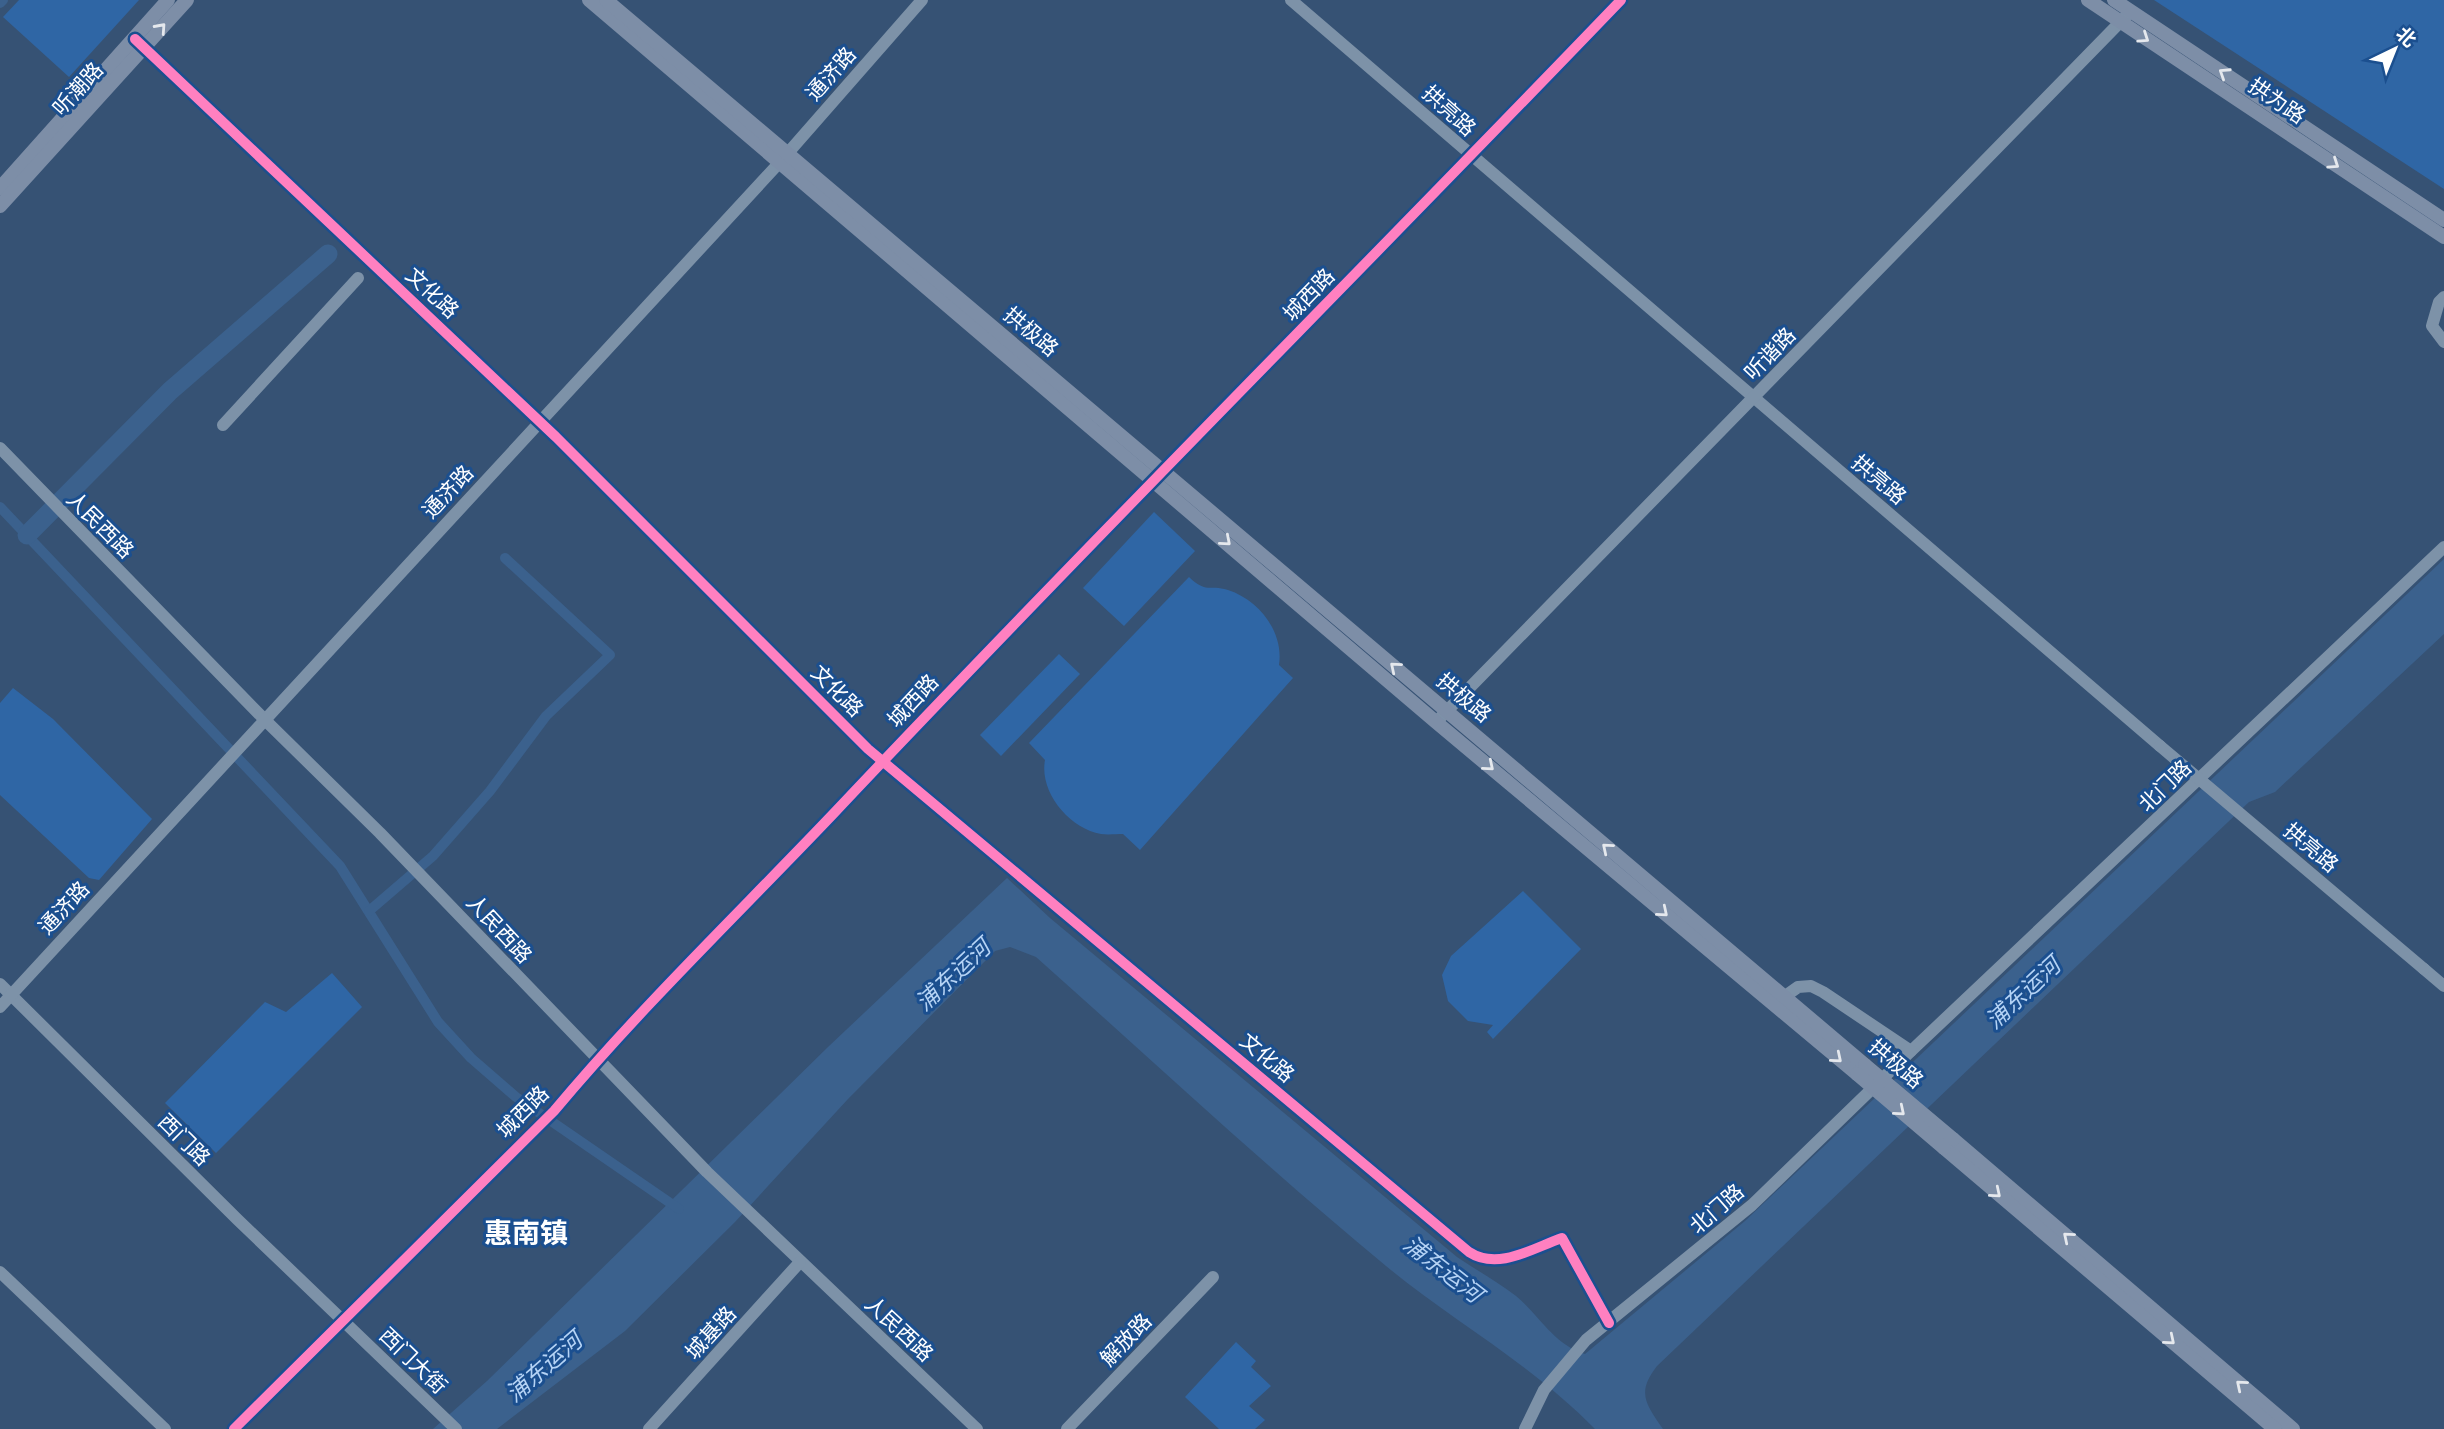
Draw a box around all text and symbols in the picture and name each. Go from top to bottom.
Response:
north arrow [2360,14,2430,84]
text: 北 [2391,22,2421,52]
one-way arrow [153,23,165,36]
one-way arrow [2137,30,2150,43]
street label: 通济路 [801,42,861,106]
street label: 听潮路 [47,57,108,120]
one-way arrow [2219,68,2232,81]
street label: 拱为路 [2244,73,2310,129]
street label: 拱亮路 [1418,80,1481,141]
one-way arrow [2326,156,2339,169]
street label: 文化路 [401,262,464,323]
street label: 城西路 [1278,263,1340,326]
street label: 拱极路 [999,302,1063,361]
street label: 听谐路 [1739,322,1801,385]
street label: 拱亮路 [1847,450,1911,509]
street label: 通济路 [417,460,478,523]
street label: 人民西路 [62,486,139,563]
one-way arrow [1217,533,1230,545]
street label: 文化路 [806,660,868,722]
one-way arrow [1390,663,1403,675]
street label: 拱极路 [1432,668,1496,727]
street label: 城西路 [882,669,943,732]
street label: 北门路 [2133,755,2196,817]
one-way arrow [1480,758,1493,770]
street label: 拱亮路 [2279,818,2343,877]
one-way arrow [1602,844,1615,856]
street label: 通济路 [33,876,94,939]
street label: 人民西路 [462,889,537,968]
one-way arrow [1655,904,1668,916]
water label: 浦东运河 [910,931,999,1017]
water label: 浦东运河 [1980,949,2069,1035]
street label: 文化路 [1235,1028,1299,1087]
street label: 拱极路 [1864,1034,1928,1093]
one-way arrow [1829,1050,1842,1062]
street label: 城西路 [492,1081,554,1143]
one-way arrow [1892,1103,1905,1115]
street label: 西门路 [153,1109,215,1171]
street label: 北门路 [1685,1179,1749,1239]
one-way arrow [1988,1185,2001,1197]
district label: 惠南镇 [484,1217,568,1250]
water label: 浦东运河 [1398,1230,1490,1311]
one-way arrow [2064,1233,2077,1245]
street label: 人民西路 [860,1291,939,1366]
street label: 城基路 [680,1301,741,1364]
street label: 解放路 [1095,1308,1157,1371]
street label: 西门大街 [374,1322,452,1399]
water label: 浦东运河 [501,1324,591,1408]
one-way arrow [2161,1332,2174,1344]
one-way arrow [2237,1381,2250,1393]

